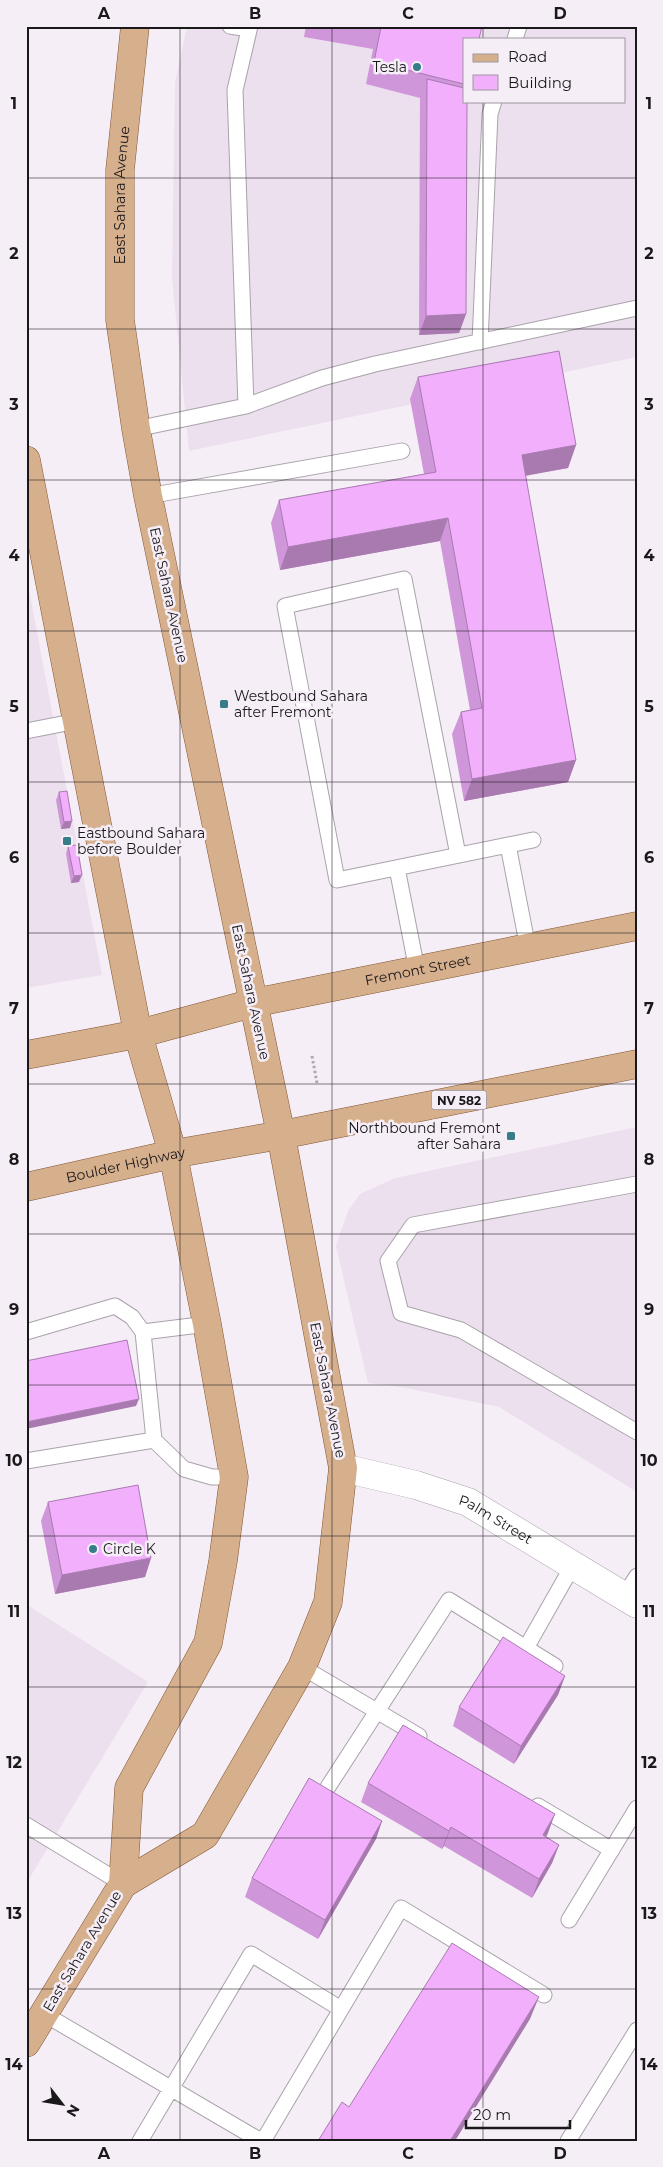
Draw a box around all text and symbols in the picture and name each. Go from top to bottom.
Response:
text: A [97,4,111,23]
text: B [249,4,261,23]
text: C [402,4,414,23]
text: D [553,4,567,23]
legend [463,38,626,102]
text: Road [508,47,547,66]
place label: Tesla [372,58,407,76]
marker: Tesla [411,61,423,73]
text: Building [508,73,572,92]
text: 1 [11,94,17,113]
text: 1 [646,94,652,113]
street label: East Sahara Avenue [111,125,134,264]
text: 2 [9,244,19,263]
text: 2 [644,244,654,263]
text: 3 [8,395,19,414]
text: 3 [643,395,654,414]
street label: East Sahara Avenue [146,526,192,664]
text: 4 [8,546,20,565]
text: 4 [643,546,655,565]
place label: Westbound Sahara after Fremont [234,687,368,721]
text: 5 [9,697,19,716]
text: 5 [644,697,654,716]
marker: Westbound Sahara after Fremont [218,698,230,710]
place label: Eastbound Sahara before Boulder [77,824,205,858]
marker: Eastbound Sahara before Boulder [61,835,73,847]
text: 6 [9,848,19,867]
text: 6 [644,848,654,867]
street label: East Sahara Avenue [228,923,274,1061]
street label: Fremont Street [363,951,472,989]
text: 7 [9,999,19,1018]
text: 7 [644,999,654,1018]
road number: NV 582 [432,1090,486,1110]
place label: Northbound Fremont after Sahara [348,1119,501,1153]
marker: Northbound Fremont after Sahara [505,1130,517,1142]
street label: Boulder Highway [64,1143,187,1187]
text: 8 [9,1150,19,1169]
text: 8 [644,1150,654,1169]
text: 9 [9,1300,19,1319]
text: 9 [644,1300,654,1319]
street label: East Sahara Avenue [306,1320,350,1460]
text: 10 [5,1451,23,1470]
text: 10 [640,1451,658,1470]
street label: Palm Street [457,1491,536,1548]
place label: Circle K [103,1540,156,1558]
marker: Circle K [87,1543,99,1555]
text: 11 [8,1602,20,1621]
text: 11 [643,1602,655,1621]
text: 12 [6,1753,22,1772]
text: 12 [641,1753,657,1772]
street label: East Sahara Avenue [39,1887,125,2015]
text: 13 [6,1904,22,1923]
text: 13 [641,1904,657,1923]
text: 14 [5,2055,23,2074]
text: 14 [640,2055,658,2074]
north arrow [38,2080,88,2130]
scale bar [466,2097,569,2129]
text: N [63,2101,84,2120]
text: 20 m [473,2105,511,2124]
text: A [97,2144,111,2163]
text: B [249,2144,261,2163]
text: C [402,2144,414,2163]
text: D [553,2144,567,2163]

